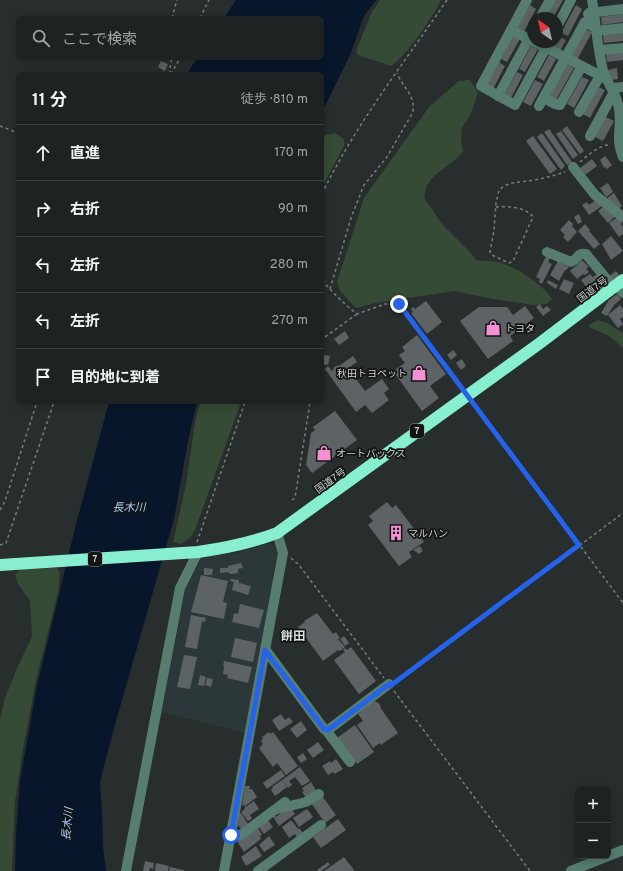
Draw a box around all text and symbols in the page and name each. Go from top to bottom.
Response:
north arrow [527,12,563,48]
search box [16,16,324,60]
icon: search [30,27,52,49]
text: ここで検索 [62,31,137,50]
text: 11 分 [32,90,67,112]
text: 徒歩 · 810 m [241,92,308,108]
icon: ahead [32,142,54,164]
text: 直進 [70,145,100,164]
text: 170 m [274,145,308,161]
icon: right [32,198,54,220]
text: 右折 [70,201,100,220]
text: 90 m [278,201,308,217]
icon: left [32,254,54,276]
text: 左折 [70,257,100,276]
text: 280 m [270,257,308,273]
street label: 国道7号 [575,274,611,306]
route end [390,295,408,313]
icon: left [32,310,54,332]
text: 左折 [70,313,100,332]
text: 270 m [271,313,308,329]
shop icon: トヨタ [484,319,502,337]
place label: トヨタ [505,323,535,336]
shop icon: 秋田トヨペット [410,364,428,382]
icon: arrive [32,366,54,388]
place label: 秋田トヨペット [337,368,407,381]
text: 目的地に到着 [70,369,160,388]
road number: 7 [410,424,424,438]
shop icon: オートバックス [315,444,333,462]
place label: オートバックス [336,448,406,461]
street label: 国道7号 [313,466,349,497]
water label: 長木川 [113,501,146,515]
building icon: マルハン [387,524,405,542]
place label: マルハン [408,528,448,541]
road number: 7 [88,552,102,566]
district label: 餅田 [280,629,305,645]
map controls [575,787,611,859]
button: + [575,787,611,823]
water label: 長木川 [60,806,76,841]
button: − [575,823,611,859]
route start [222,826,240,844]

